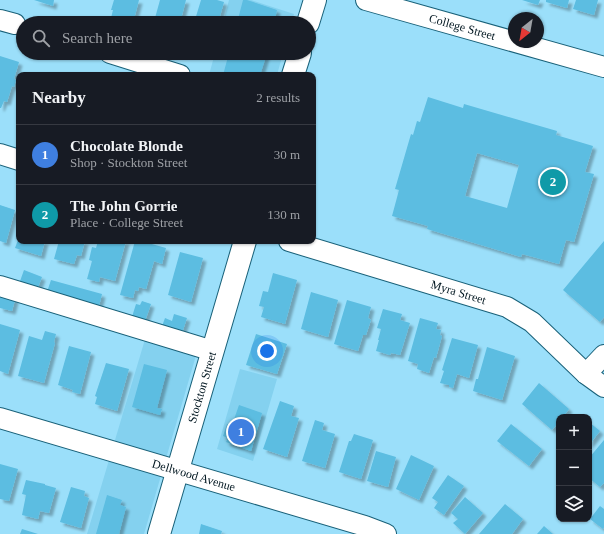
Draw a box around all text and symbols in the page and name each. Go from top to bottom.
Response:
street label: College Street [427,11,498,43]
north arrow [508,12,544,48]
search box [16,16,316,60]
icon: search [30,27,52,49]
text: Search here [62,30,132,46]
text: Nearby [32,88,86,107]
text: 2 results [256,90,300,105]
text: Chocolate Blonde [70,138,183,154]
text: 1 [42,147,48,162]
text: 30 m [274,147,300,162]
text: Shop · Stockton Street [70,155,187,170]
pin: 2 [540,167,566,197]
text: The John Gorrie [70,198,178,214]
text: 2 [42,207,48,222]
text: 130 m [267,207,300,222]
text: Place · College Street [70,215,183,230]
street label: Myra Street [429,277,488,307]
your location [257,341,277,361]
street label: Stockton Street [185,349,219,425]
map controls [556,414,592,522]
button: + [556,414,592,450]
pin: 1 [228,417,254,447]
button: − [556,450,592,486]
street label: Dellwood Avenue [150,456,237,494]
button: layers [556,486,592,522]

